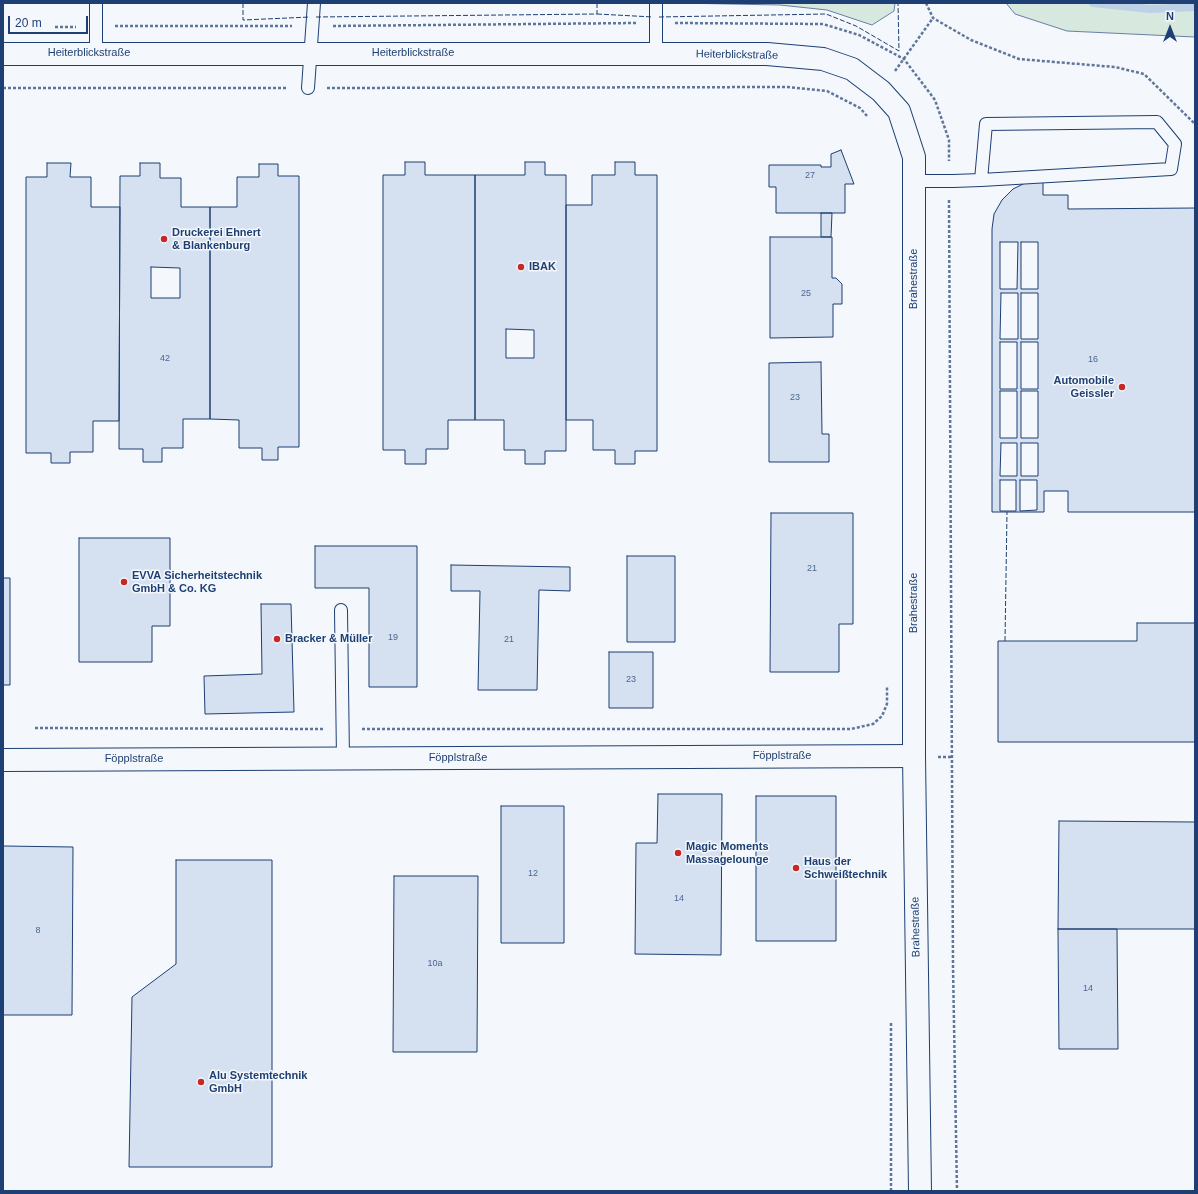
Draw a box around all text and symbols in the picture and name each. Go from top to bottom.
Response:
scale bar [10,8,90,34]
north arrow [1150,8,1190,48]
text: N [1166,10,1174,22]
text: 20 m [15,16,42,30]
street label: Heiterblickstraße [48,46,130,60]
street label: Heiterblickstraße [372,46,454,60]
street label: Heiterblickstraße [696,48,778,62]
house number: 27 [805,171,815,181]
place label: Druckerei Ehnert & Blankenburg [172,226,261,252]
marker: Druckerei Ehnert & Blankenburg [159,234,169,244]
street label: Brahestraße [907,249,921,309]
place label: IBAK [529,260,556,274]
marker: IBAK [516,262,526,272]
house number: 25 [801,289,811,299]
house number: 42 [160,354,170,364]
house number: 16 [1088,355,1098,365]
place label: Automobile Geissler [1054,374,1114,400]
marker: Automobile Geissler [1117,382,1127,392]
house number: 23 [790,393,800,403]
house number: 21 [807,564,817,574]
place label: EVVA Sicherheitstechnik GmbH & Co. KG [132,569,262,595]
street label: Brahestraße [907,573,921,633]
marker: EVVA Sicherheitstechnik GmbH & Co. KG [119,577,129,587]
place label: Bracker & Müller [285,632,372,646]
house number: 19 [388,633,398,643]
marker: Bracker & Müller [272,634,282,644]
house number: 21 [504,635,514,645]
house number: 23 [626,675,636,685]
street label: Föpplstraße [753,749,811,763]
street label: Föpplstraße [429,751,487,765]
street label: Föpplstraße [105,752,163,766]
place label: Magic Moments Massagelounge [686,840,769,866]
marker: Magic Moments Massagelounge [673,848,683,858]
place label: Haus der Schweißtechnik [804,855,887,881]
marker: Haus der Schweißtechnik [791,863,801,873]
house number: 12 [528,869,538,879]
house number: 14 [674,894,684,904]
street label: Brahestraße [909,897,923,957]
house number: 8 [35,926,41,936]
house number: 10a [427,959,443,969]
house number: 14 [1083,984,1093,994]
place label: Alu Systemtechnik GmbH [209,1069,307,1095]
marker: Alu Systemtechnik GmbH [196,1077,206,1087]

